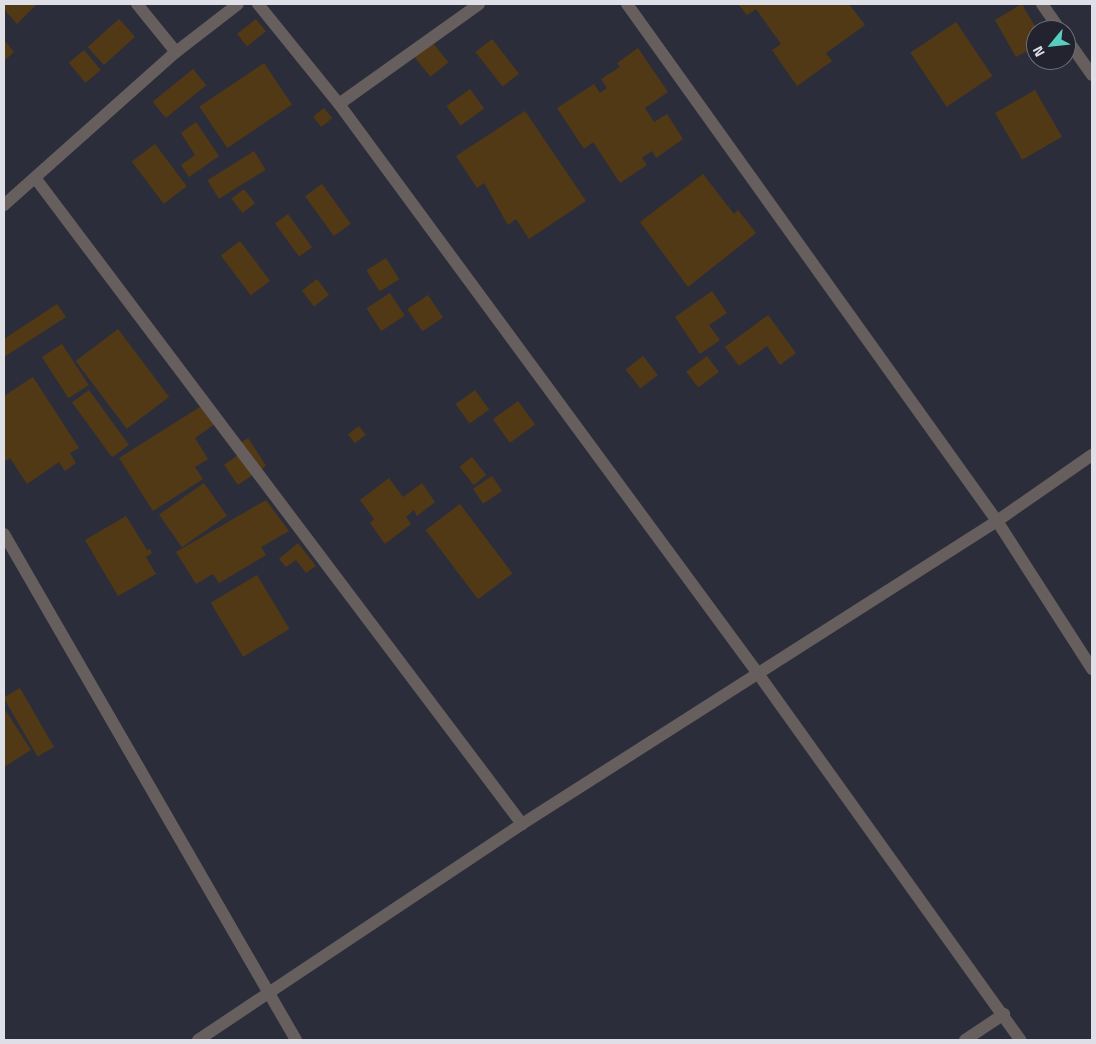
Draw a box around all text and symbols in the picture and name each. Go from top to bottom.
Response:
north arrow [1026,20,1076,70]
text: N [1027,43,1050,61]

